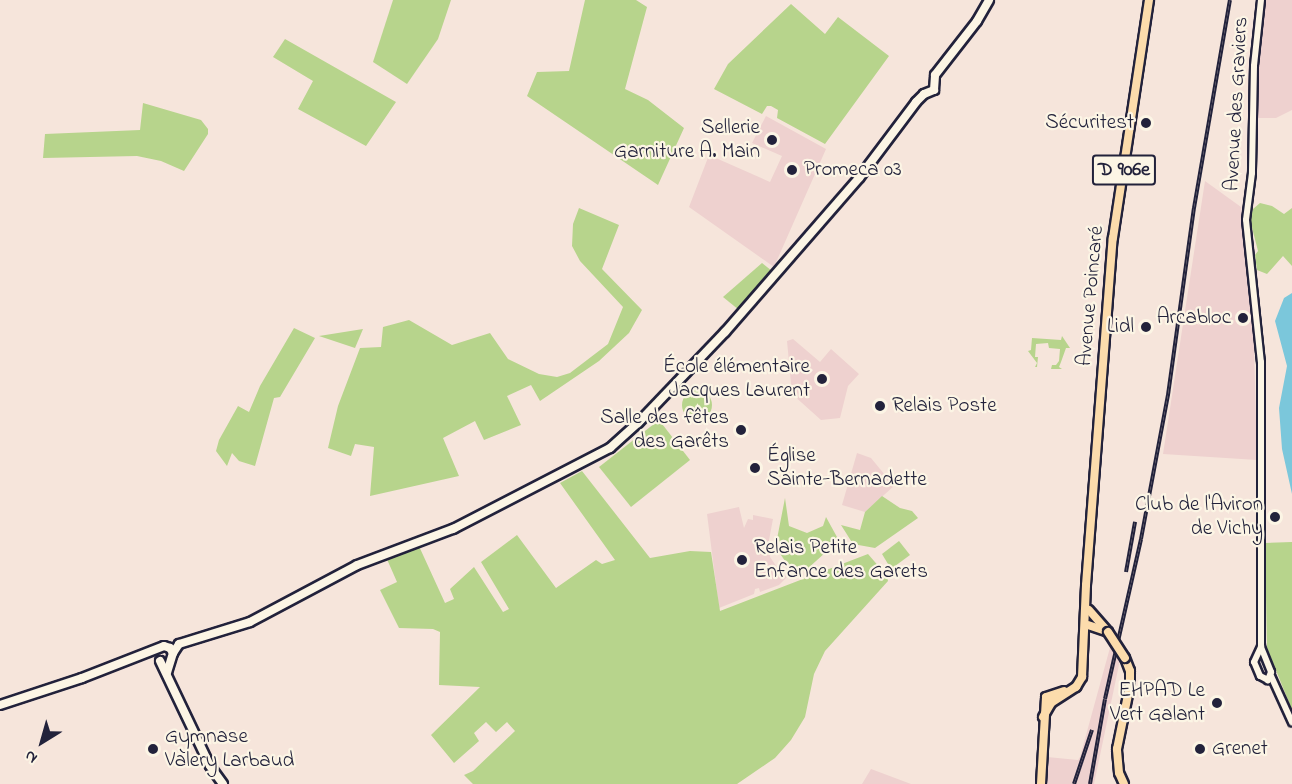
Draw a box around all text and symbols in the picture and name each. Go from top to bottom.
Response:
street label: Avenue des Graviers [1220,16,1254,192]
place label: Sécuritest [1045,110,1134,136]
place label: Sellerie Garniture A. Main [614,115,760,165]
marker: Sécuritest [1139,116,1153,130]
marker: Sellerie Garniture A. Main [765,133,779,147]
road number: D 906e [1091,153,1157,187]
place label: Promeca 03 [804,157,902,183]
marker: Promeca 03 [785,163,799,177]
street label: Avenue Poincaré [1072,225,1110,367]
place label: Arcabloc [1157,305,1231,331]
marker: Arcabloc [1236,311,1250,325]
place label: Lidl [1107,314,1134,340]
marker: Lidl [1139,320,1153,334]
place label: École élémentaire Jacques Laurent [663,354,810,404]
marker: École élémentaire Jacques Laurent [815,372,829,386]
place label: Relais Poste [892,393,997,419]
marker: Relais Poste [873,399,887,413]
place label: Salle des fêtes des Garêts [600,405,729,455]
marker: Salle des fêtes des Garêts [734,423,748,437]
place label: Église Sainte-Bernadette [767,443,927,493]
marker: Église Sainte-Bernadette [748,461,762,475]
place label: Club de l'Aviron de Vichy [1135,492,1263,542]
marker: Club de l'Aviron de Vichy [1268,510,1282,524]
place label: Relais Petite Enfance des Garets [754,535,928,585]
marker: Relais Petite Enfance des Garets [735,553,749,567]
place label: EHPAD Le Vert Galant [1110,678,1205,728]
marker: EHPAD Le Vert Galant [1210,696,1224,710]
north arrow [12,712,72,772]
place label: Gymnase Valery Larbaud [165,724,294,774]
place label: Grenet [1212,736,1268,762]
marker: Gymnase Valery Larbaud [146,742,160,756]
marker: Grenet [1193,742,1207,756]
text: N [20,744,43,769]

